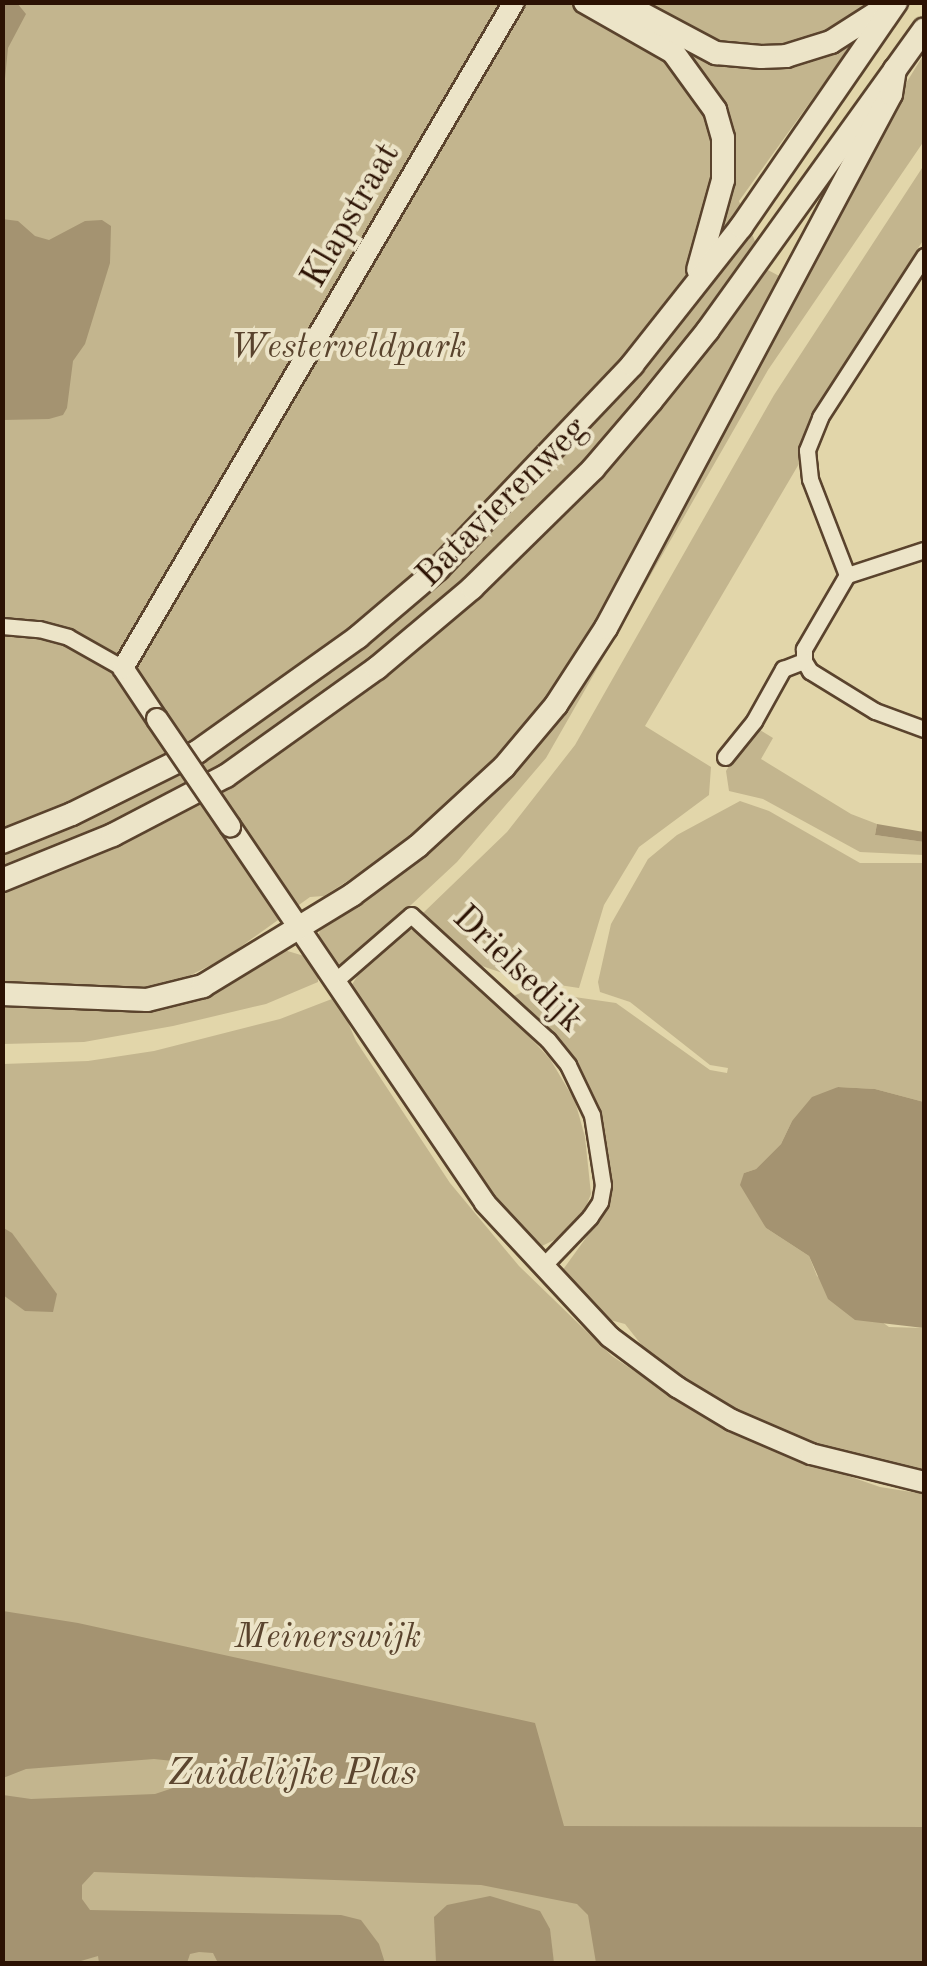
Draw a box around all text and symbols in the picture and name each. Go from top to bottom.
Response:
street label: Klapstraat [294,136,410,296]
park label: Westerveldpark [230,327,466,369]
street label: Batavierenweg [409,409,597,597]
street label: Drielsedijk [443,898,591,1042]
park label: Meinerswijk [235,1617,421,1659]
water label: Zuidelijke Plas [167,1752,417,1798]

